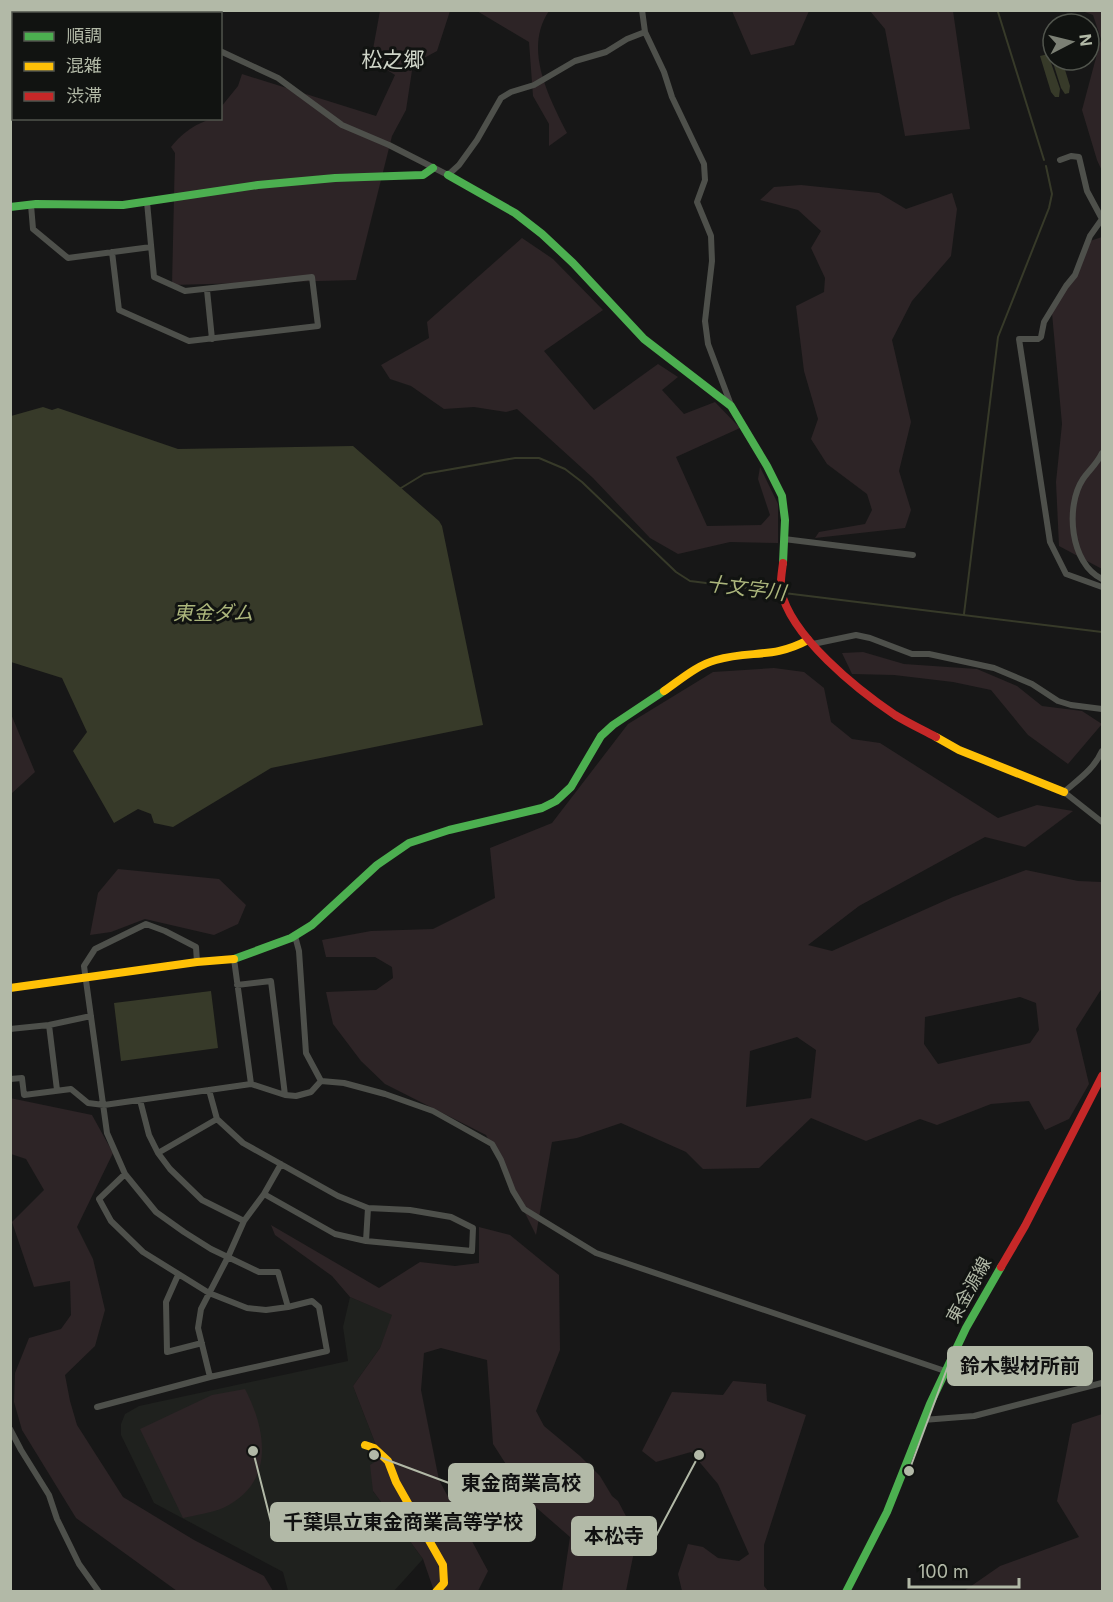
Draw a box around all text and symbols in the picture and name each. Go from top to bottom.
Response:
legend [12,12,222,120]
north arrow [1041,12,1101,72]
text: 順調 [66,25,102,46]
text: N [1075,33,1097,47]
district label: 松之郷 [362,47,425,72]
text: 混雑 [66,55,102,76]
text: 渋滞 [66,85,102,106]
water label: 十文字川 [705,571,789,605]
water label: 東金ダム [173,601,253,625]
street label: 東金源線 [942,1253,995,1326]
callout: 鈴木製材所前 [948,1347,1092,1385]
text: 鈴木製材所前 [960,1354,1080,1378]
callout: 東金商業高校 [449,1464,593,1502]
text: 東金商業高校 [461,1471,581,1495]
callout: 千葉県立東金商業高等学校 [271,1503,535,1541]
text: 千葉県立東金商業高等学校 [283,1510,523,1534]
callout: 本松寺 [572,1517,656,1555]
text: 本松寺 [584,1524,644,1548]
scale bar [909,1551,1018,1589]
text: 100 m [918,1561,969,1582]

